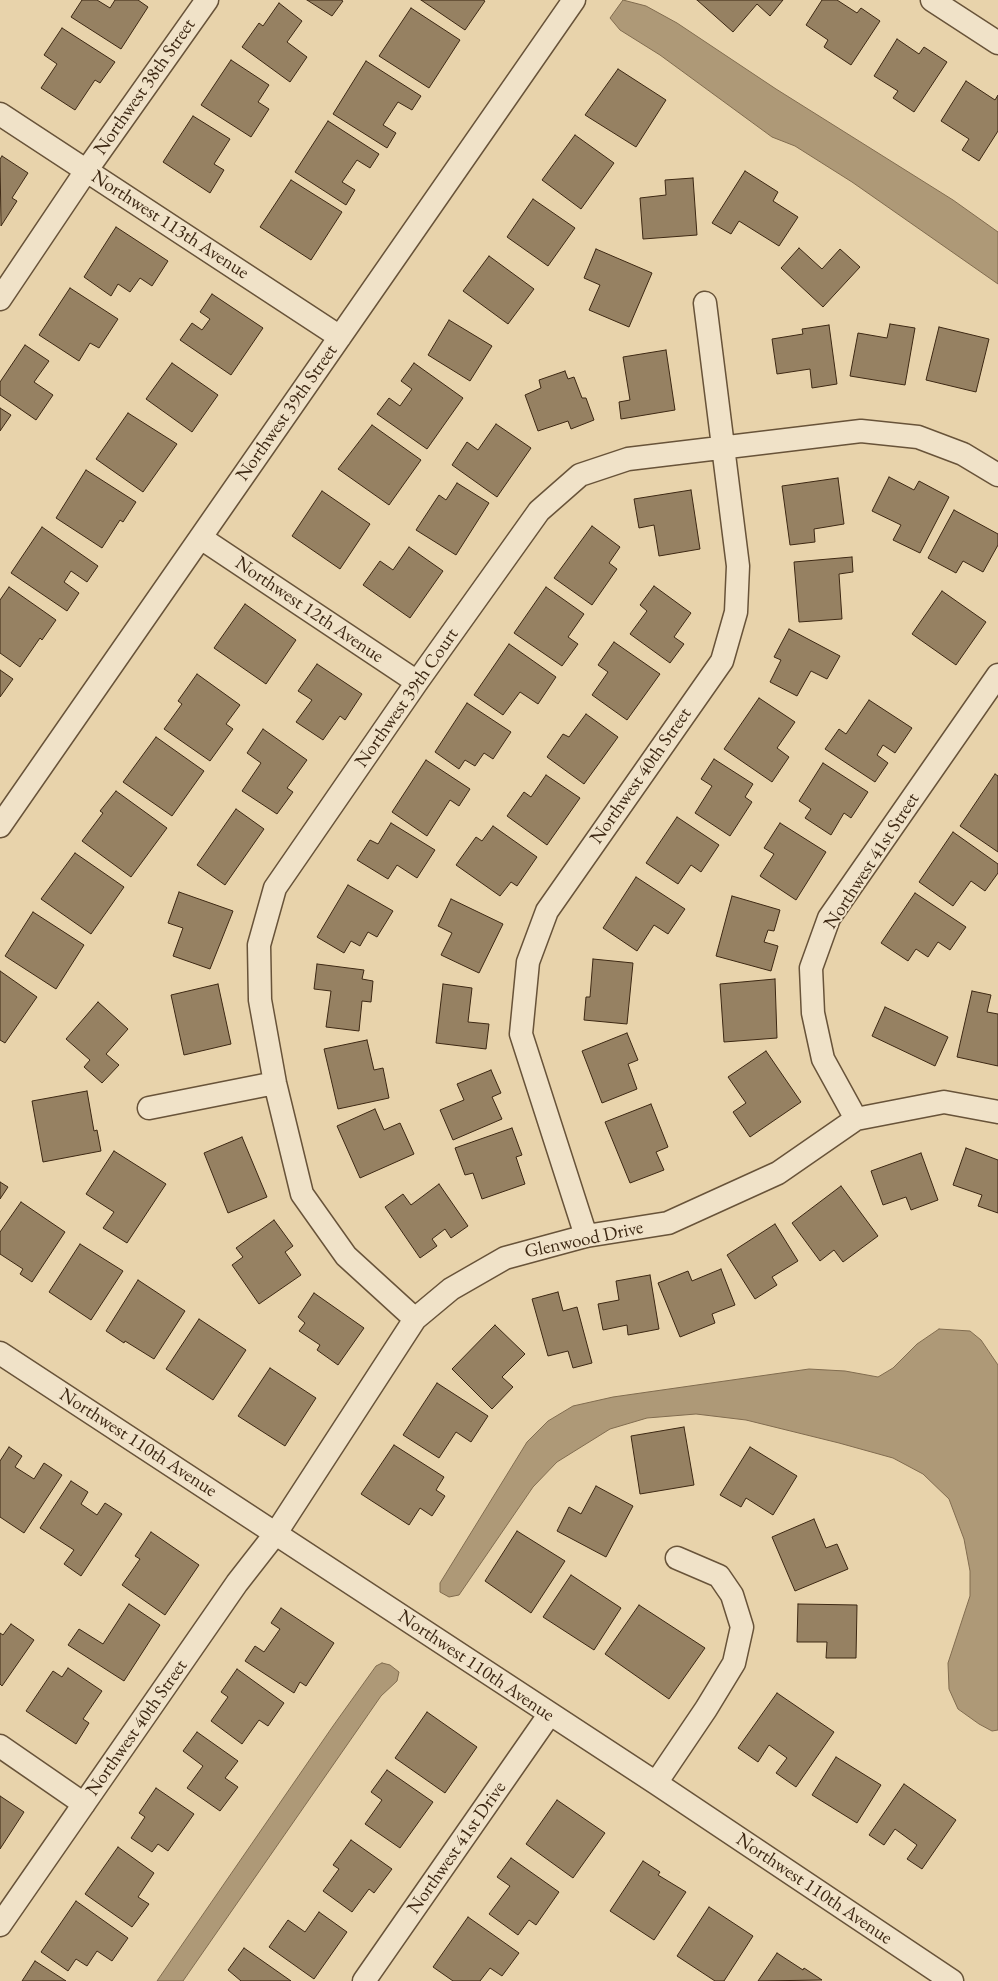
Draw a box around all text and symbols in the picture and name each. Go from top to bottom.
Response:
street label: Northwest 38th Street [89,14,201,160]
street label: Northwest 113th Avenue [87,166,253,284]
street label: Northwest 39th Street [231,340,343,486]
street label: Northwest 12th Avenue [230,552,388,668]
street label: Northwest 39th Court [350,624,464,772]
street label: Northwest 40th Street [585,703,697,849]
street label: Northwest 41st Street [819,789,925,933]
street label: Glenwood Drive [523,1216,645,1264]
street label: Northwest 110th Avenue [55,1384,221,1502]
street label: Northwest 110th Avenue [394,1605,558,1727]
street label: Northwest 40th Street [81,1655,193,1801]
street label: Northwest 41st Drive [403,1777,511,1919]
street label: Northwest 110th Avenue [732,1828,896,1950]

